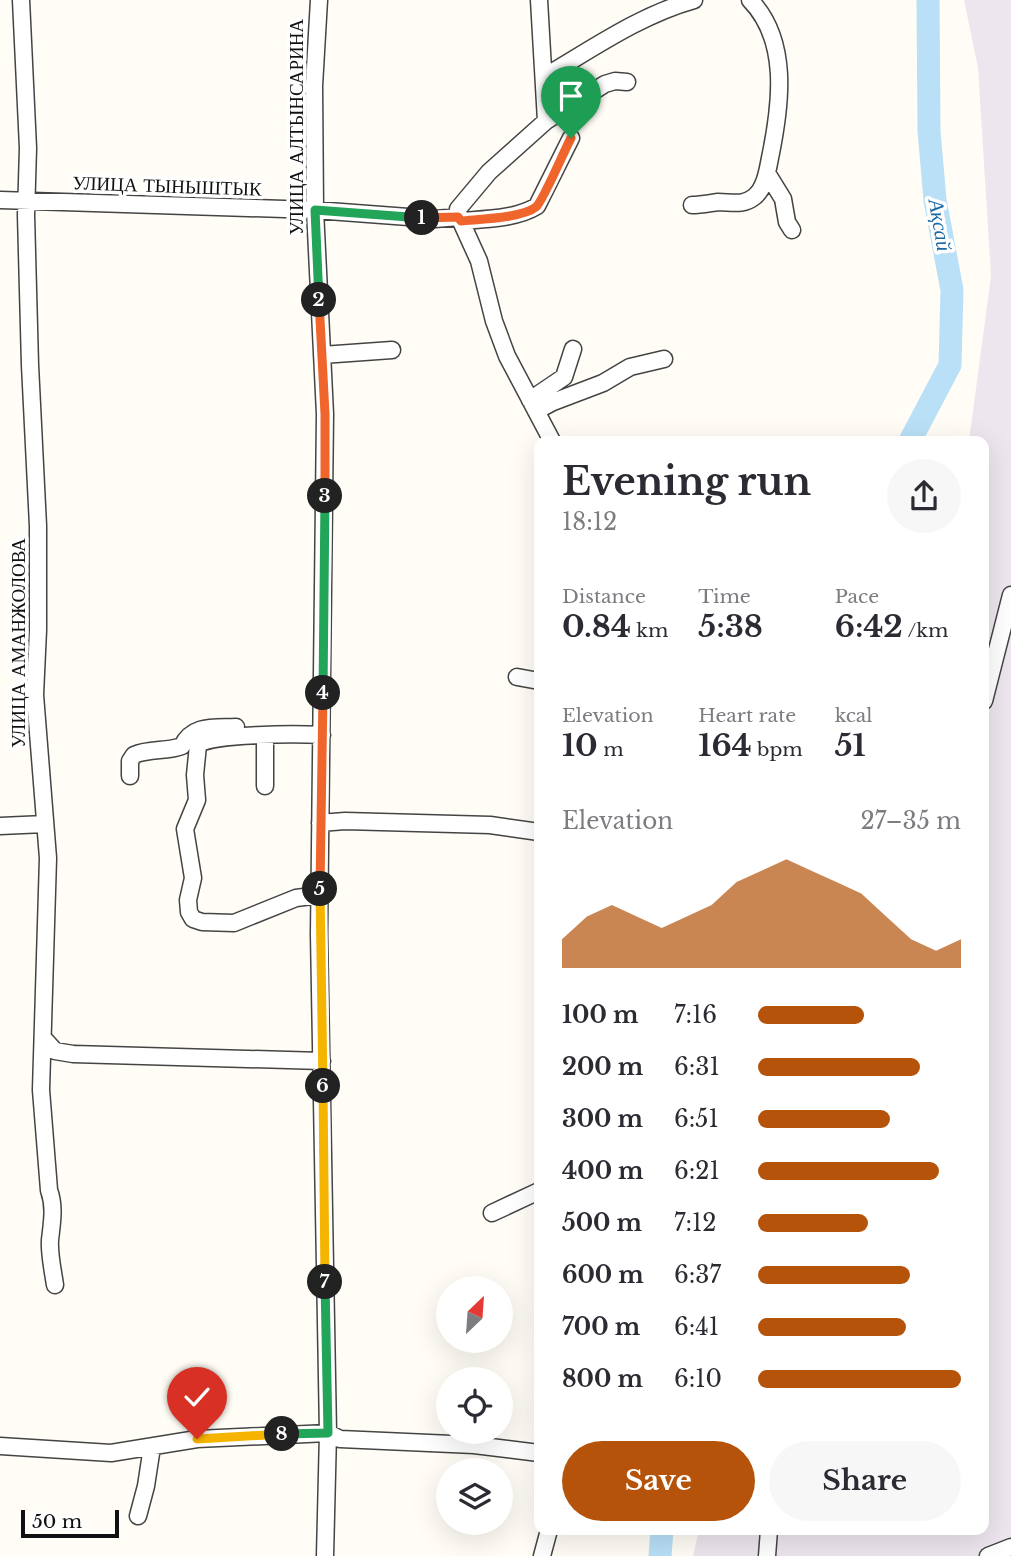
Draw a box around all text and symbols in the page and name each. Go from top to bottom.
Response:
street label: УЛИЦА АЛТЫНСАРИНА [285,18,308,235]
pin [541,66,601,138]
icon: arrive [552,77,590,115]
street label: УЛИЦА ТЫНЫШТЫК [72,171,262,201]
water label: Ақсай [922,195,957,254]
pin: 1 [404,200,440,235]
text: 1 [417,206,426,229]
pin: 2 [302,282,336,318]
text: 2 [312,288,325,311]
text: Evening run [562,458,811,505]
button: share [887,459,961,533]
pin: 3 [308,478,342,514]
text: 3 [318,484,331,507]
text: 18:12 [562,508,617,536]
street label: УЛИЦА АМАНЖОЛОВА [7,538,30,748]
text: Distance [562,585,646,608]
text: Time [698,585,751,608]
text: Pace [835,585,879,608]
text: 0.84 [562,608,631,645]
text: 5:38 [698,608,763,645]
text: 6:42 [835,608,903,645]
text: km [631,619,668,642]
text: /km [903,619,948,642]
pin: 4 [306,676,340,710]
text: 4 [316,681,329,704]
text: Elevation [562,704,654,727]
text: Heart rate [698,704,796,727]
text: kcal [835,704,873,727]
text: 10 [562,727,598,764]
text: 164 [698,727,752,764]
text: 51 [835,727,866,764]
text: m [598,738,624,761]
text: bpm [752,738,803,761]
text: Elevation [562,807,673,835]
text: 27–35 m [861,807,961,835]
pin: 5 [302,872,338,906]
text: 5 [314,877,325,900]
text: 100 m [562,1001,638,1029]
text: 7:16 [674,1001,717,1029]
text: 200 m [562,1053,643,1081]
text: 6:31 [674,1053,720,1081]
pin: 6 [306,1068,340,1104]
text: 6 [316,1074,329,1097]
text: 300 m [562,1105,643,1133]
text: 6:51 [674,1105,719,1133]
text: 400 m [562,1157,644,1185]
text: 6:21 [674,1157,720,1185]
text: 500 m [562,1209,642,1237]
text: 7:12 [674,1209,717,1237]
text: 600 m [562,1261,644,1289]
text: 6:37 [674,1261,721,1289]
pin: 7 [308,1264,342,1300]
text: 7 [320,1270,329,1293]
north arrow [436,1276,513,1353]
map controls [436,1276,513,1535]
text: 700 m [562,1313,640,1341]
text: 6:41 [674,1313,719,1341]
text: 800 m [562,1365,643,1393]
text: 6:10 [674,1365,722,1393]
pin [167,1367,227,1439]
button: locate [436,1367,513,1444]
icon: check [178,1378,216,1416]
pin: 8 [264,1416,300,1452]
text: 8 [275,1422,288,1445]
button: Save [562,1441,755,1521]
button: Share [769,1441,961,1521]
button: layers [436,1458,513,1535]
scale bar [21,1507,119,1539]
text: 50 m [32,1510,82,1533]

